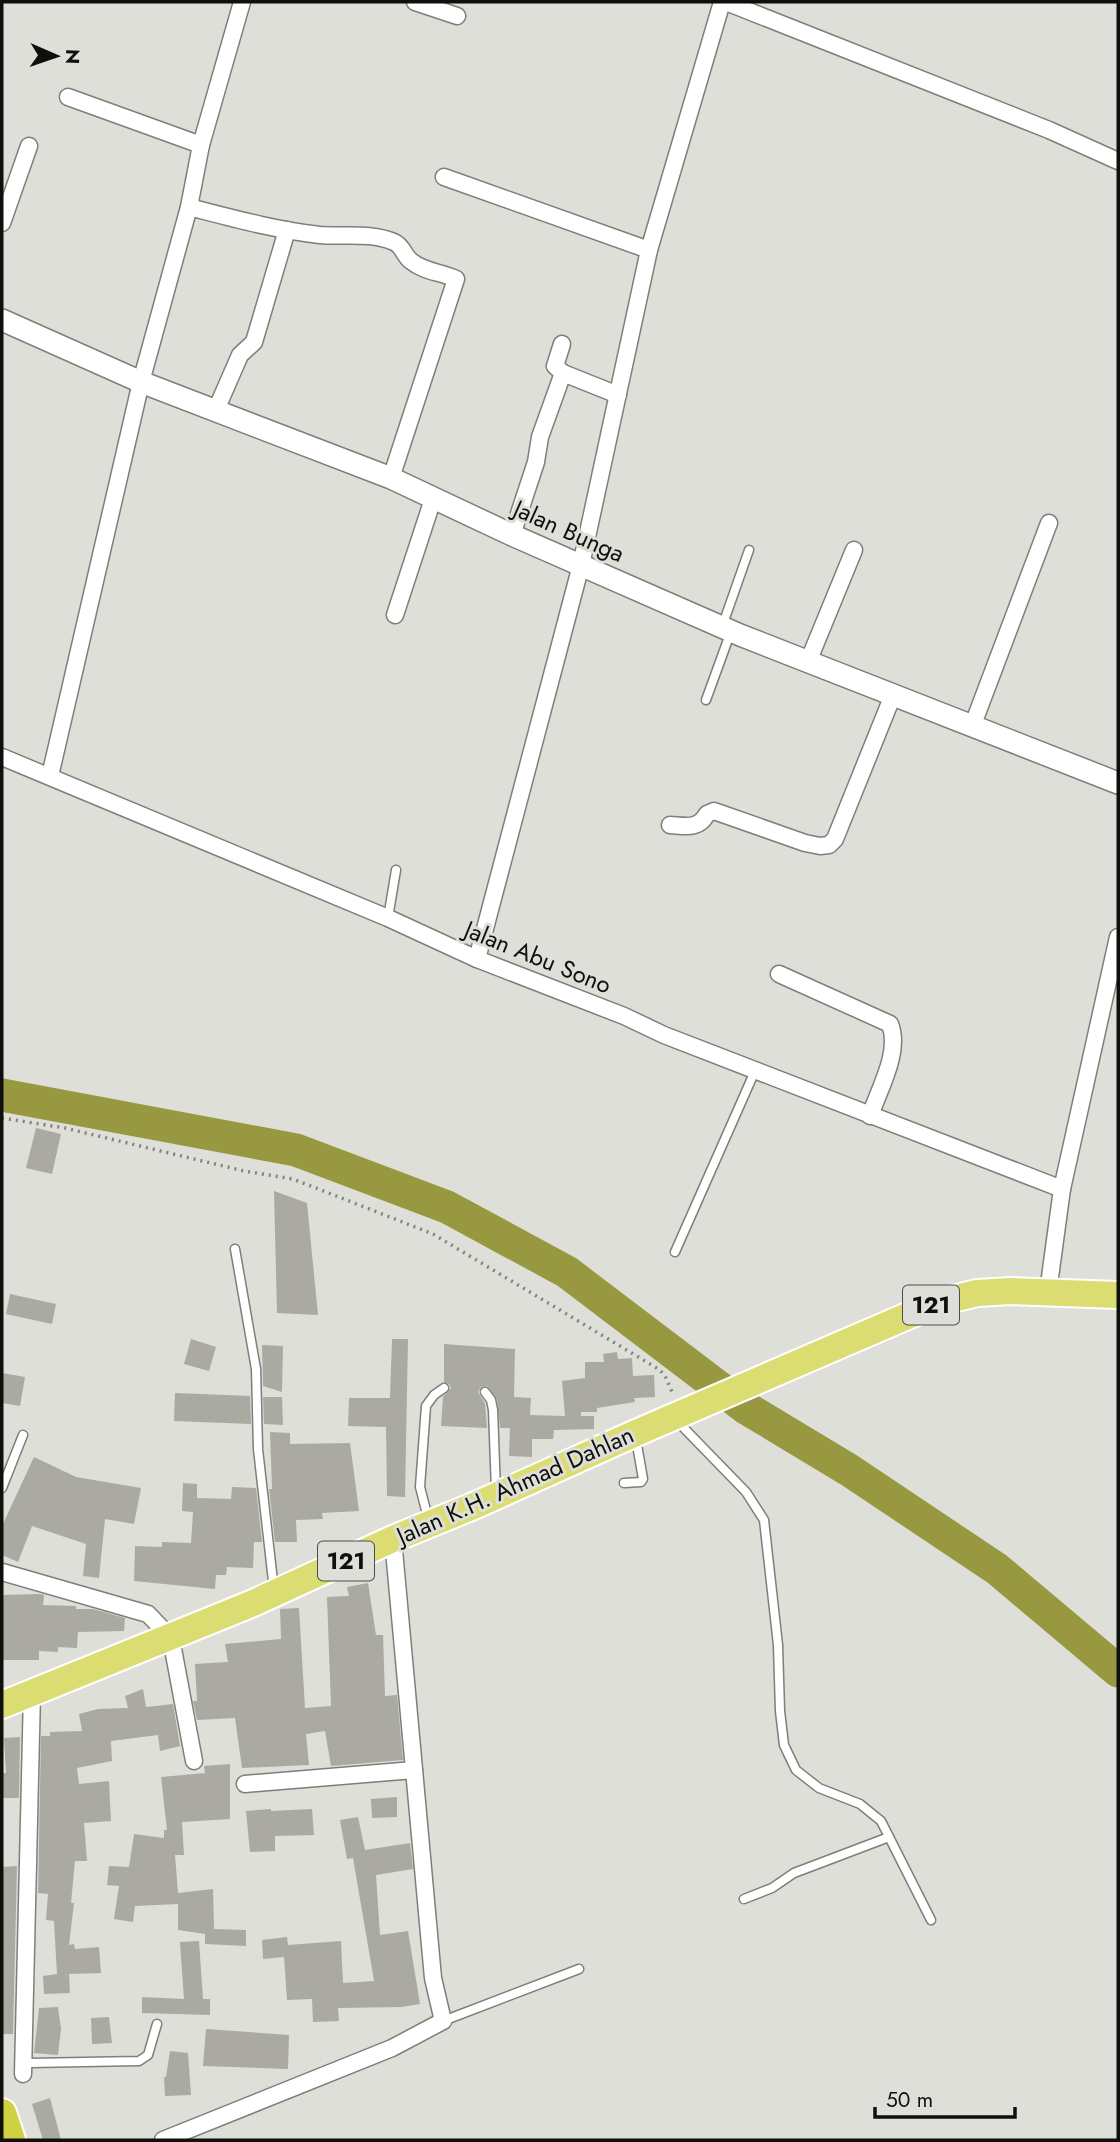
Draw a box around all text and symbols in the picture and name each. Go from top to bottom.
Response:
north arrow [21,21,91,91]
text: N [59,49,86,65]
street label: Jalan Bunga [505,490,630,571]
street label: Jalan Abu Sono [457,911,617,1002]
road number: 121 [903,1286,959,1324]
street label: Jalan K.H. Ahmad Dahlan [388,1417,639,1554]
road number: 121 [318,1542,374,1580]
scale bar [875,2076,1015,2120]
text: 50 m [886,2085,933,2115]

